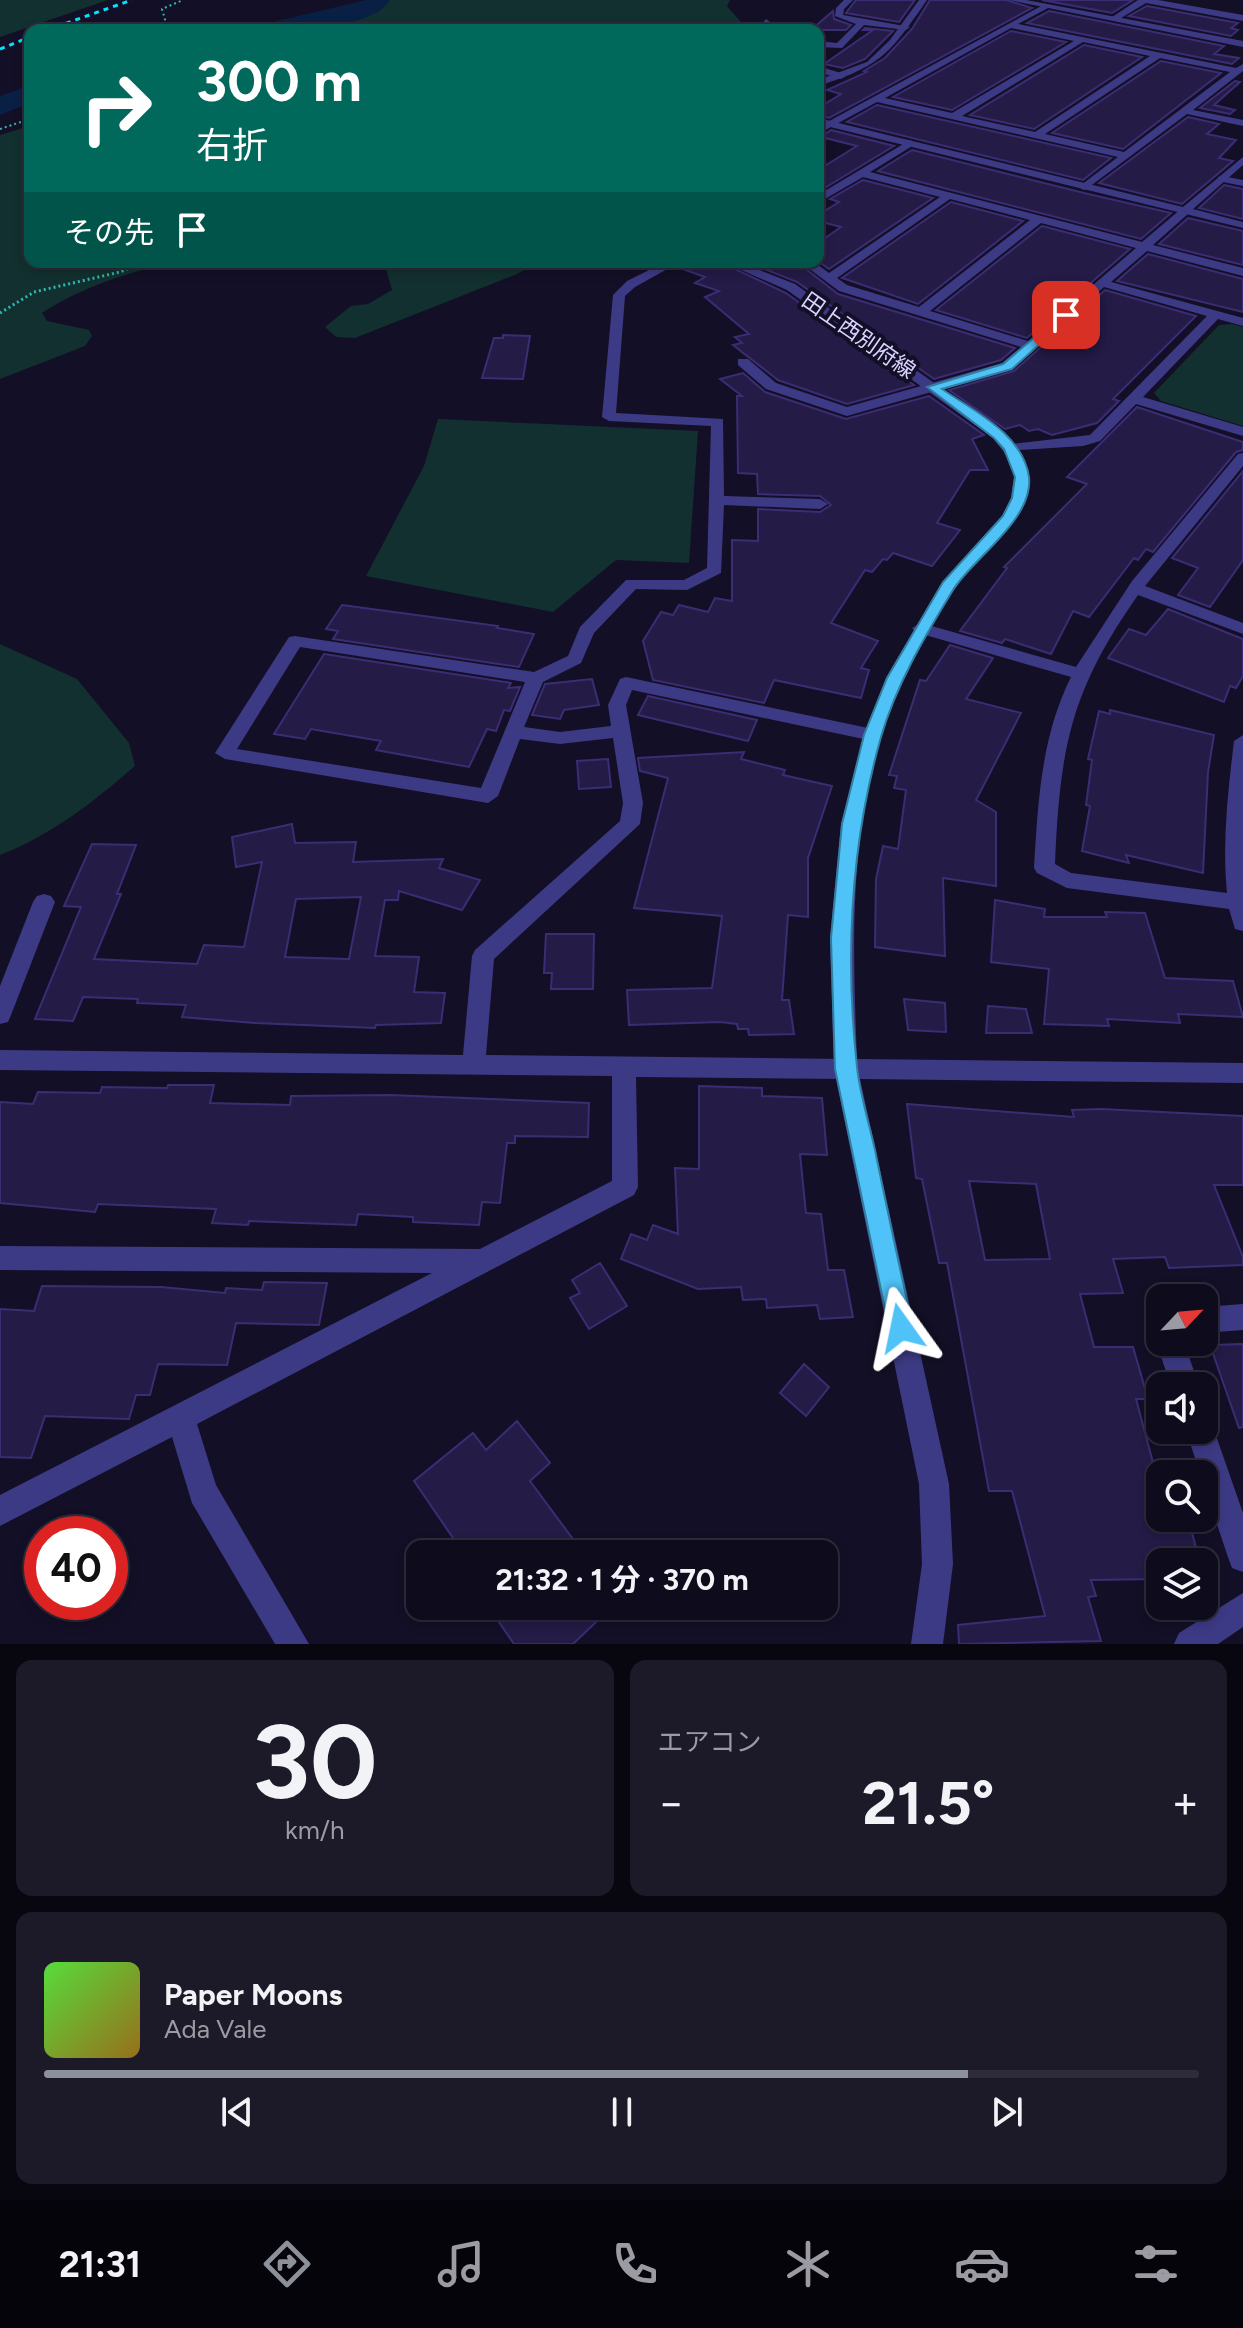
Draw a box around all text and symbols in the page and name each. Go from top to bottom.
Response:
text: 300 m [196,48,362,115]
icon: right [64,56,168,160]
text: 右折 [196,124,268,167]
icon: arrive [170,208,214,252]
text: その先 [64,214,154,251]
pin [1032,281,1100,349]
street label: 田上西別府線 [797,286,921,384]
icon: arrive [1044,293,1088,337]
north arrow [1146,1284,1218,1356]
map controls [1146,1284,1218,1620]
position arrow [859,1286,943,1370]
button: sound [1146,1372,1218,1444]
button: search [1146,1460,1218,1532]
speed limit sign: 40 [24,1516,128,1620]
button: layers [1146,1548,1218,1620]
text: 21:32 · 1 分 · 370 m [495,1561,749,1598]
text: 30 [252,1699,377,1824]
text: エアコン [658,1726,762,1758]
text: 21.5° [862,1767,994,1839]
text: − [658,1776,685,1829]
text: + [1172,1776,1199,1829]
text: km/h [285,1814,344,1846]
text: Paper Moons [164,1976,343,2013]
text: Ada Vale [164,2013,267,2045]
icon: previous [215,2090,259,2134]
icon: pause [600,2090,644,2134]
icon: next [985,2090,1029,2134]
icon: directions [259,2236,315,2292]
icon: music [433,2236,489,2292]
icon: phone [607,2236,663,2292]
icon: climate [780,2236,836,2292]
icon: car [954,2236,1010,2292]
icon: filters [1128,2236,1184,2292]
text: 21:31 [59,2243,141,2286]

